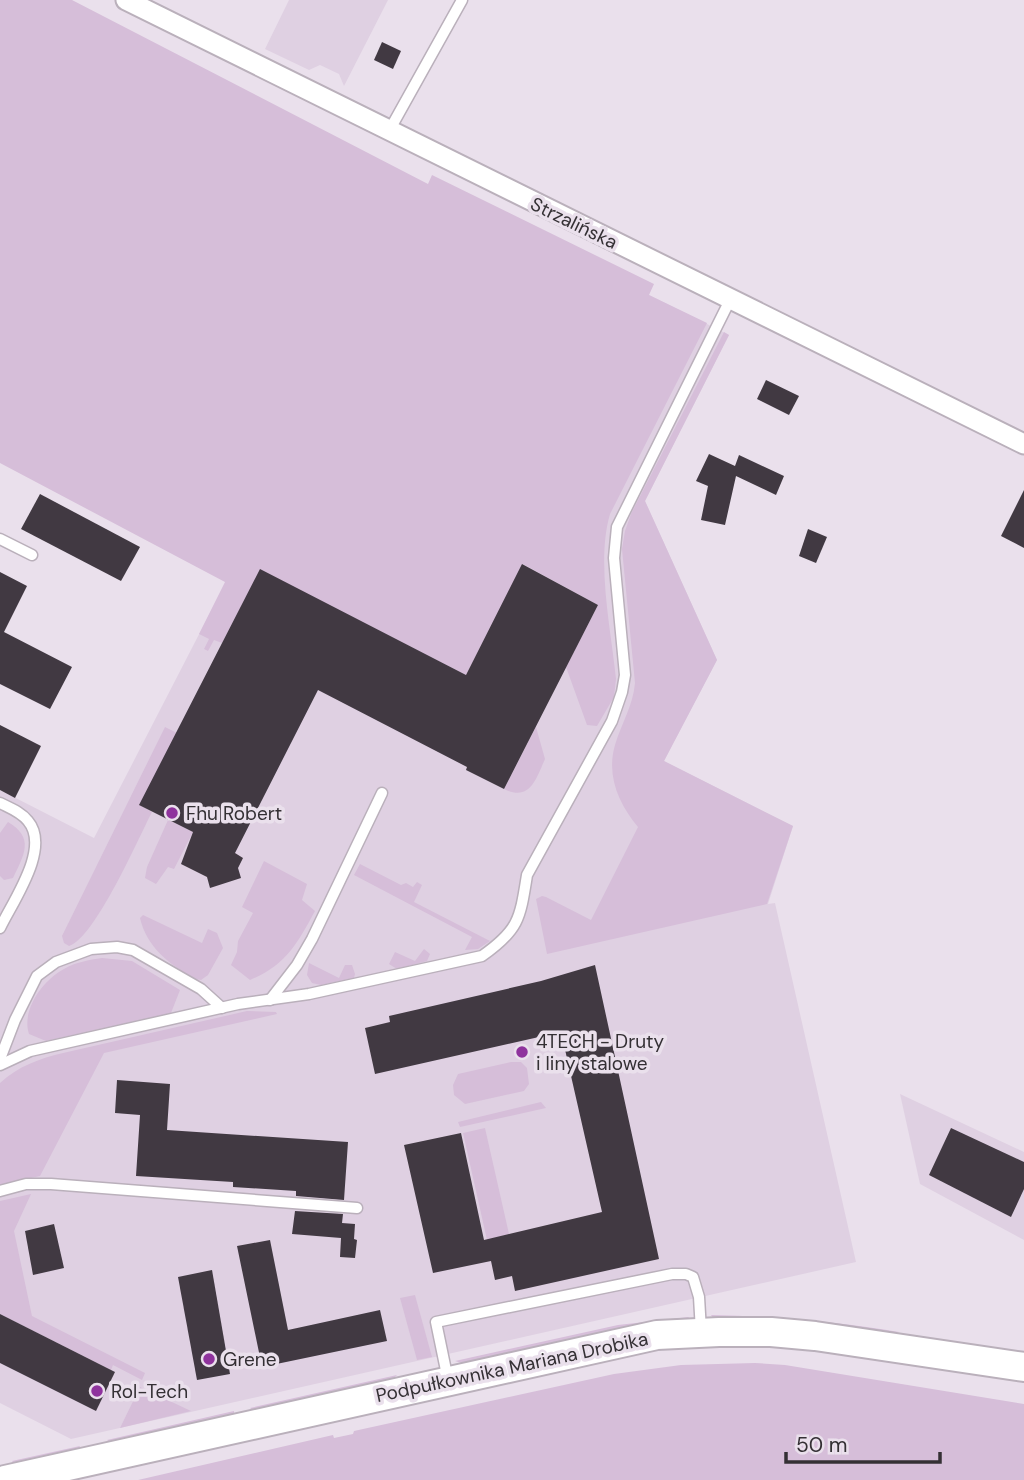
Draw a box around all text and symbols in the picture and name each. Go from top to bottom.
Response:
street label: Strzalińska [526,191,622,255]
place label: Fhu Robert [186,801,282,826]
marker: Fhu Robert [164,805,180,821]
place label: 4TECH - Druty i liny stalowe [536,1029,665,1076]
marker: 4TECH - Druty i liny stalowe [514,1044,530,1060]
street label: Podpułkownika Mariana Drobika [374,1326,650,1408]
place label: Grene [223,1347,277,1372]
marker: Grene [201,1351,217,1367]
place label: Rol-Tech [111,1379,188,1404]
marker: Rol-Tech [89,1383,105,1399]
scale bar [786,1420,940,1464]
text: 50 m [796,1431,847,1459]

